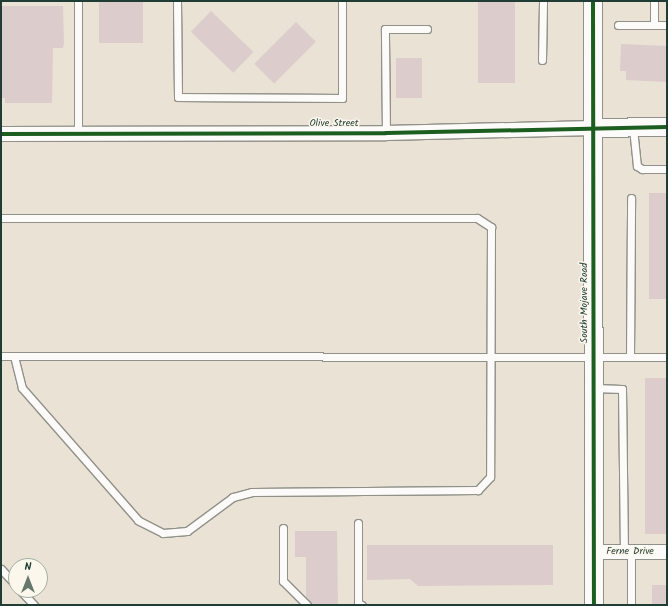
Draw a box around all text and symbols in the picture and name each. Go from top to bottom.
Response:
street label: Olive Street [309,118,359,130]
street label: South Mojave Road [579,263,591,343]
street label: Ferne Drive [606,546,654,558]
north arrow [8,558,48,598]
text: N [25,558,31,576]

